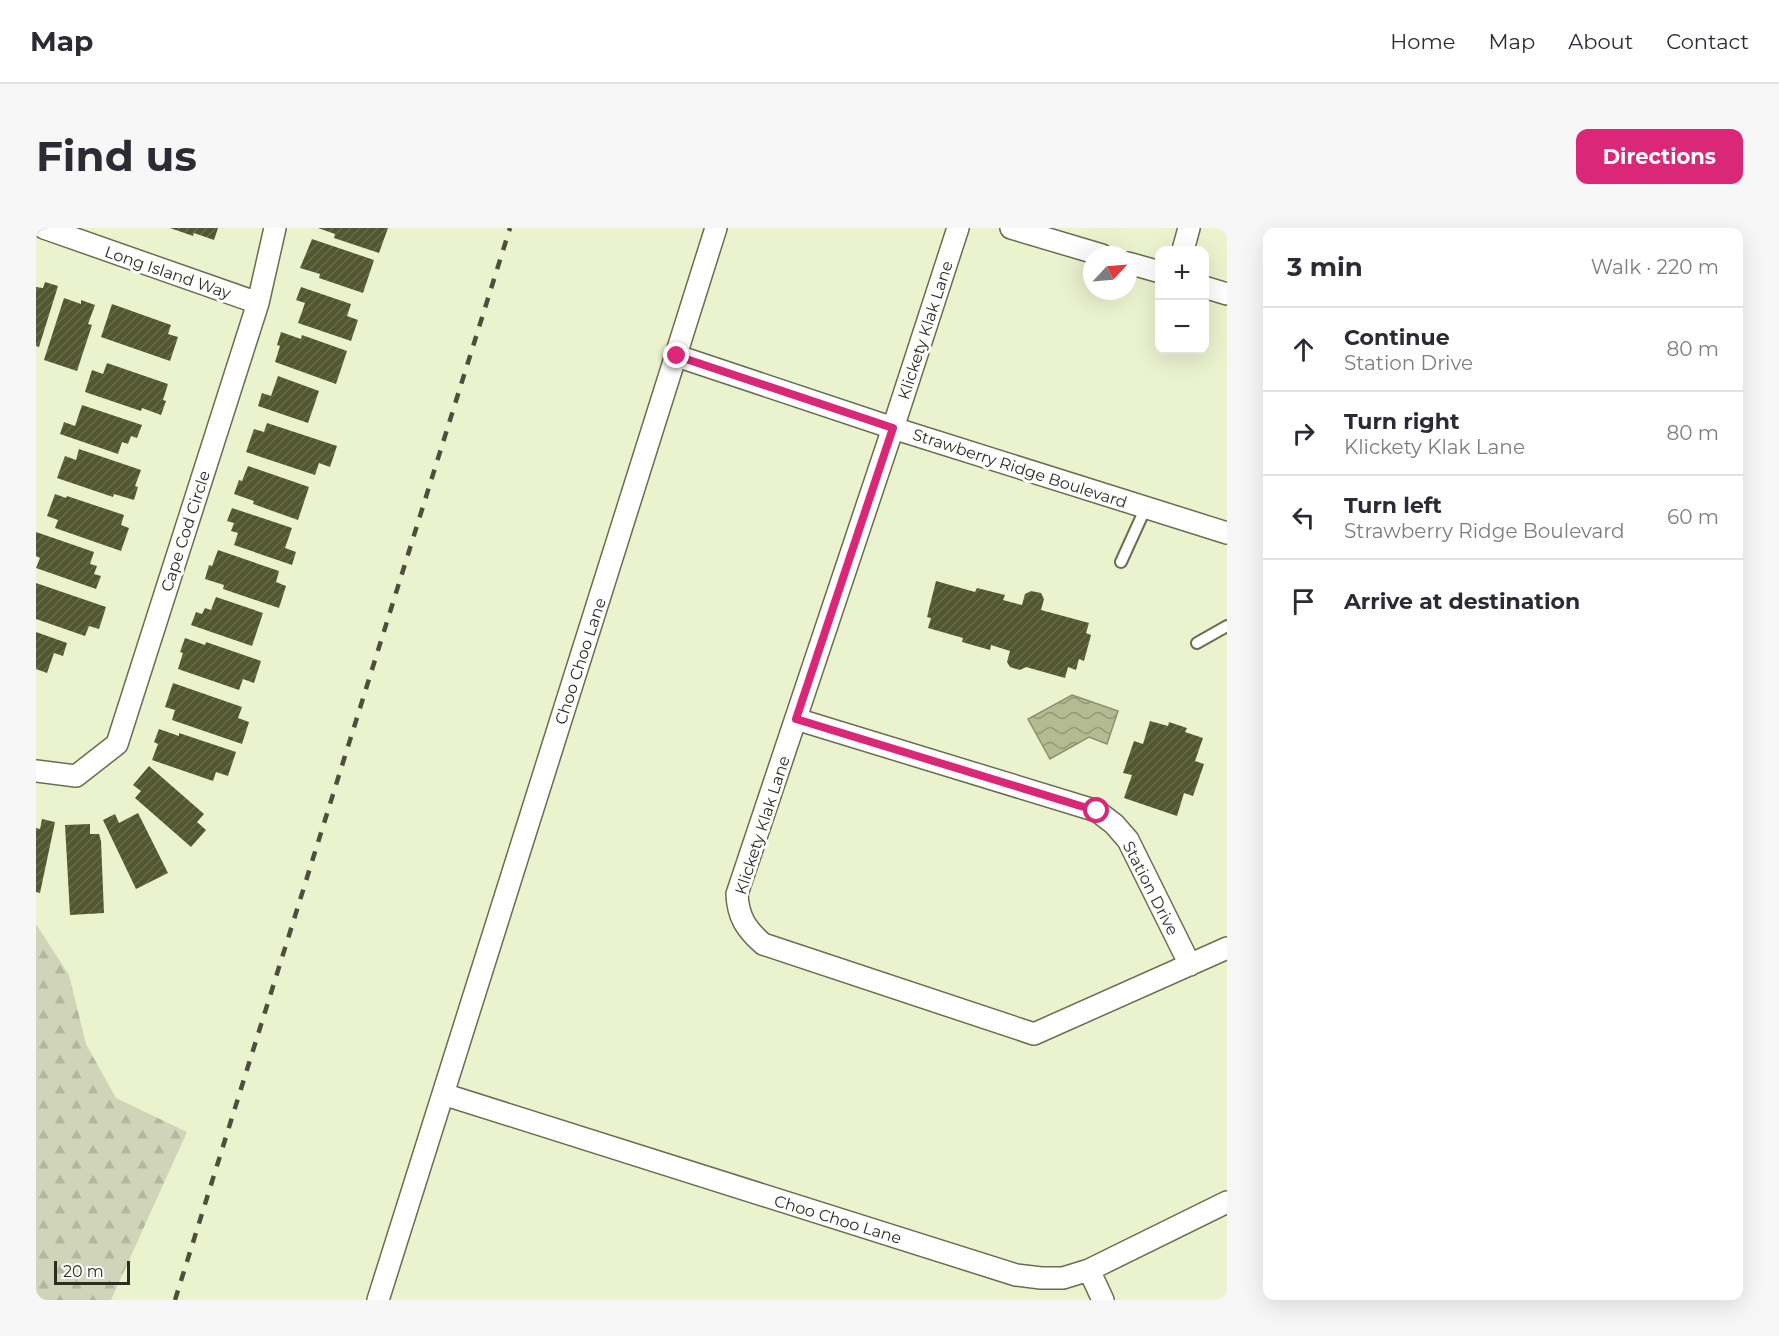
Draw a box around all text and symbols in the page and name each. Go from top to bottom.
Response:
text: Map [30,24,93,58]
text: Home [1390,29,1455,54]
text: Map [1488,29,1535,54]
text: About [1568,29,1633,54]
text: Contact [1666,29,1749,54]
button: Directions [1576,129,1743,184]
text: Find us [36,130,197,182]
street label: Long Island Way [102,242,234,303]
north arrow [1083,246,1137,300]
map controls [1155,246,1209,354]
button: + [1155,246,1209,300]
text: 3 min [1287,251,1363,283]
text: Walk · 220 m [1591,255,1719,279]
street label: Klickety Klak Lane [894,258,957,402]
button: − [1155,300,1209,354]
text: Continue [1344,324,1450,351]
icon: ahead [1287,333,1320,366]
text: 80 m [1667,337,1719,361]
route end [663,342,689,368]
text: Station Drive [1344,351,1473,375]
text: Turn right [1344,408,1459,435]
icon: right [1287,417,1320,450]
text: 80 m [1667,421,1719,445]
street label: Strawberry Ridge Boulevard [910,425,1130,512]
text: Klickety Klak Lane [1344,435,1525,459]
street label: Cape Cod Circle [157,468,214,594]
text: Turn left [1344,492,1442,519]
icon: left [1287,501,1320,534]
text: 60 m [1667,505,1719,529]
text: Strawberry Ridge Boulevard [1344,519,1625,543]
icon: arrive [1287,585,1320,618]
text: Arrive at destination [1344,588,1580,615]
street label: Choo Choo Lane [551,595,610,727]
street label: Klickety Klak Lane [731,753,794,897]
route start [1083,797,1109,823]
street label: Station Drive [1119,838,1182,939]
street label: Choo Choo Lane [772,1191,904,1248]
scale bar [54,1258,130,1286]
text: 20 m [63,1262,104,1281]

